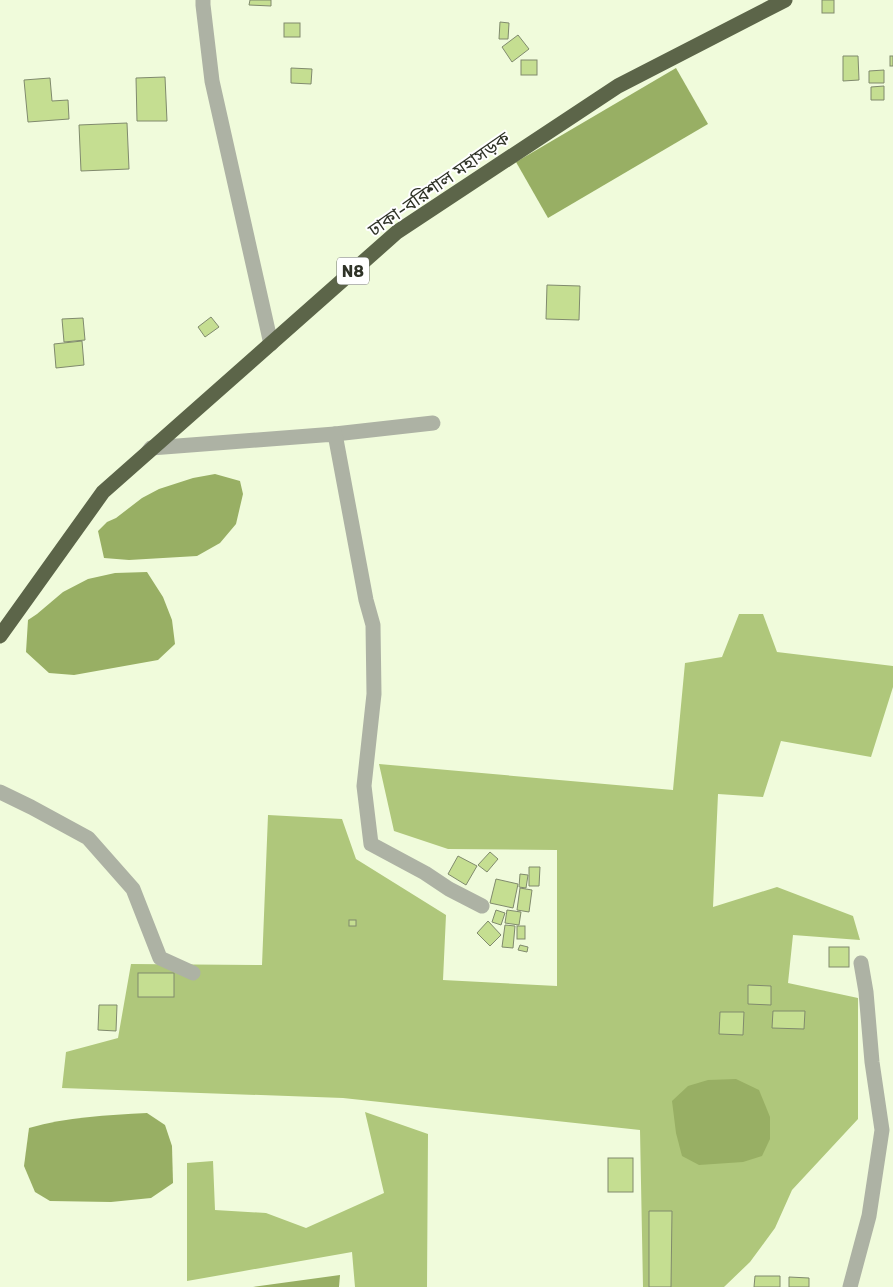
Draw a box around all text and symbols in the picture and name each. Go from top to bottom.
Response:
street label: ঢাকা-বরিশাল মহাসড়ক [363,127,514,242]
road number: N8 [337,258,369,284]

